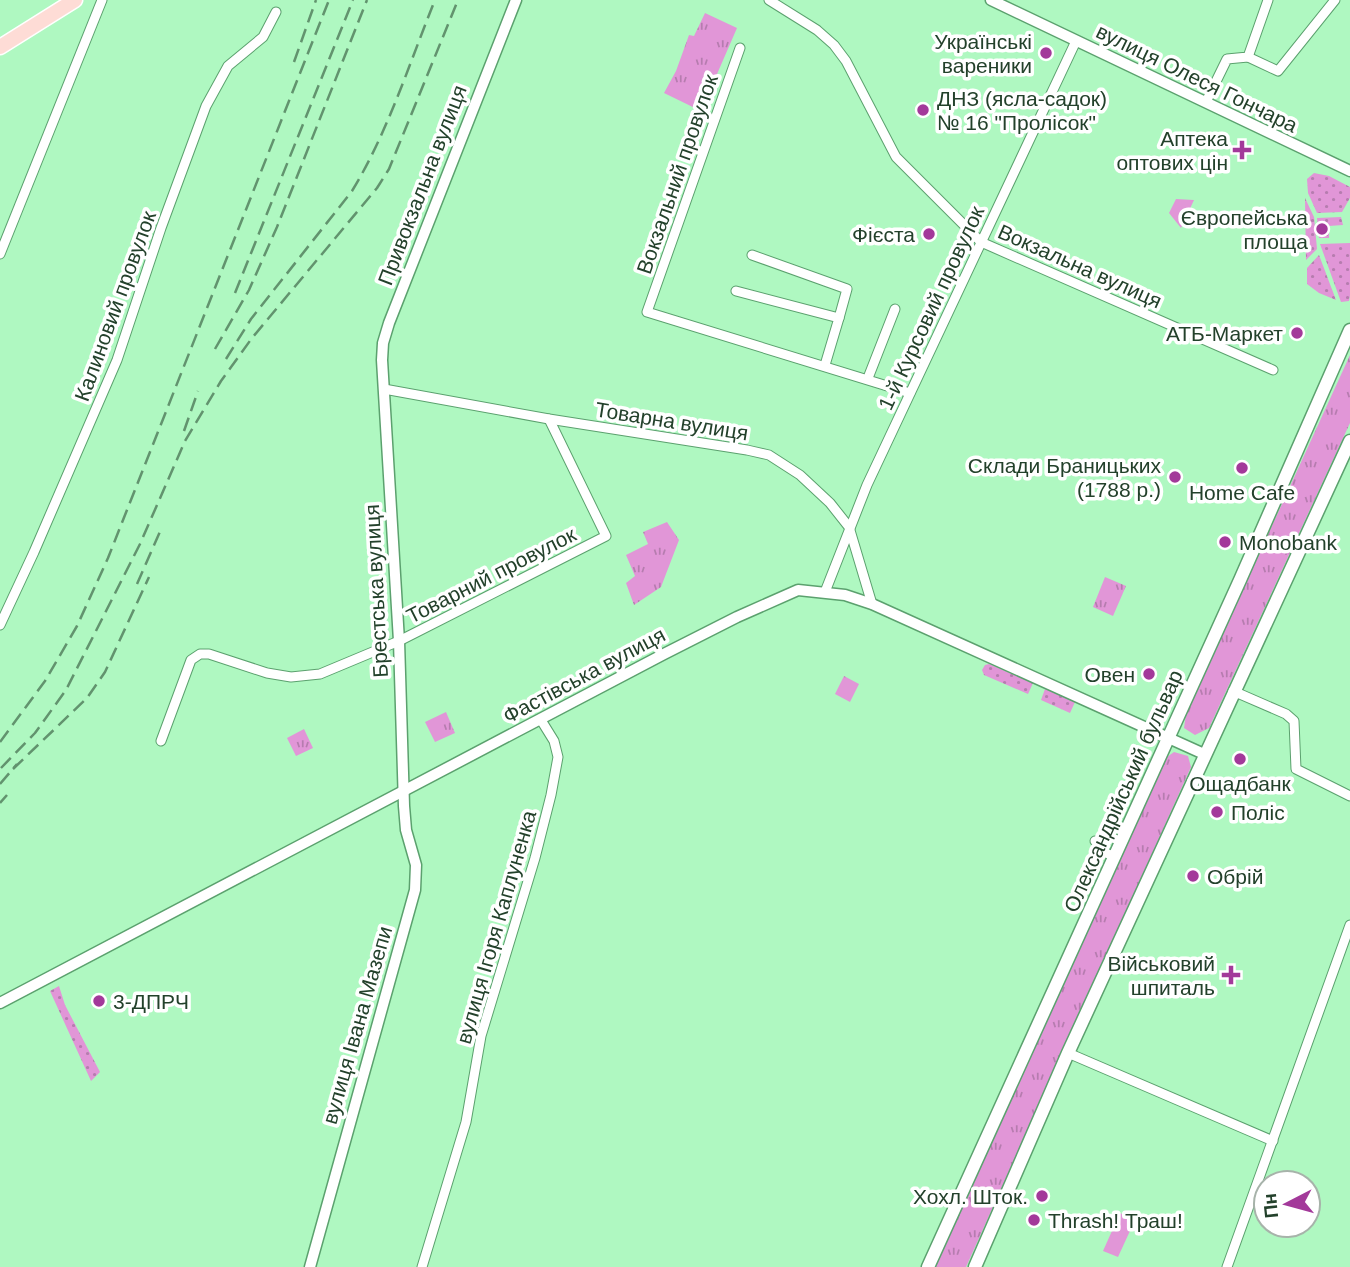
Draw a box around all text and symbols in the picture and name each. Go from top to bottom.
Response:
street label: вулиця Олеся Гончара [1093,19,1302,137]
place label: Українські вареники [934,30,1032,77]
marker: Українські вареники [1038,45,1054,61]
street label: Вокзальний провулок [632,71,722,277]
street label: Привокзальна вулиця [373,82,471,288]
place label: ДНЗ (ясла-садок) № 16 "Пролісок" [937,87,1107,134]
marker: ДНЗ (ясла-садок) № 16 "Пролісок" [915,102,931,118]
place label: Аптека оптових цін [1116,127,1228,174]
marker: Аптека оптових цін [1234,142,1250,158]
street label: 1-й Курсовий провулок [874,202,989,414]
place label: Європейська площа [1181,206,1308,253]
street label: Калиновий провулок [70,207,160,404]
street label: Вокзальна вулиця [995,220,1165,312]
marker: Європейська площа [1314,221,1330,237]
place label: Фієста [852,223,915,246]
marker: Фієста [921,226,937,242]
place label: АТБ-Маркет [1166,322,1283,345]
marker: АТБ-Маркет [1289,325,1305,341]
street label: Товарна вулиця [594,398,750,444]
place label: Склади Браницьких (1788 р.) [968,454,1161,501]
marker: Home Cafe [1234,460,1250,476]
marker: Склади Браницьких (1788 р.) [1167,469,1183,485]
place label: Home Cafe [1189,481,1295,504]
street label: Брестська вулиця [360,504,392,678]
street label: Товарний провулок [403,522,580,628]
place label: Monobank [1239,531,1338,554]
marker: Monobank [1217,534,1233,550]
street label: Фастівська вулиця [499,623,669,727]
place label: Овен [1084,663,1135,686]
street label: Олександрійський бульвар [1059,666,1187,916]
marker: Овен [1141,666,1157,682]
marker: Ощадбанк [1232,751,1248,767]
place label: Ощадбанк [1189,772,1292,795]
place label: Поліс [1231,801,1285,824]
marker: Поліс [1209,804,1225,820]
street label: вулиця Ігоря Каплуненка [452,807,540,1046]
place label: Обрій [1207,865,1263,888]
marker: Обрій [1185,868,1201,884]
street label: вулиця Івана Мазепи [318,923,396,1127]
place label: Військовий шпиталь [1107,952,1215,999]
marker: Військовий шпиталь [1221,965,1241,985]
place label: 3-ДПРЧ [113,990,189,1013]
marker: 3-ДПРЧ [91,993,107,1009]
north arrow [1252,1169,1322,1239]
place label: Хохл. Шток. [913,1185,1028,1208]
marker: Хохл. Шток. [1034,1188,1050,1204]
text: Пн [1259,1192,1282,1219]
place label: Thrash! Траш! [1048,1209,1183,1232]
marker: Thrash! Траш! [1026,1212,1042,1228]

